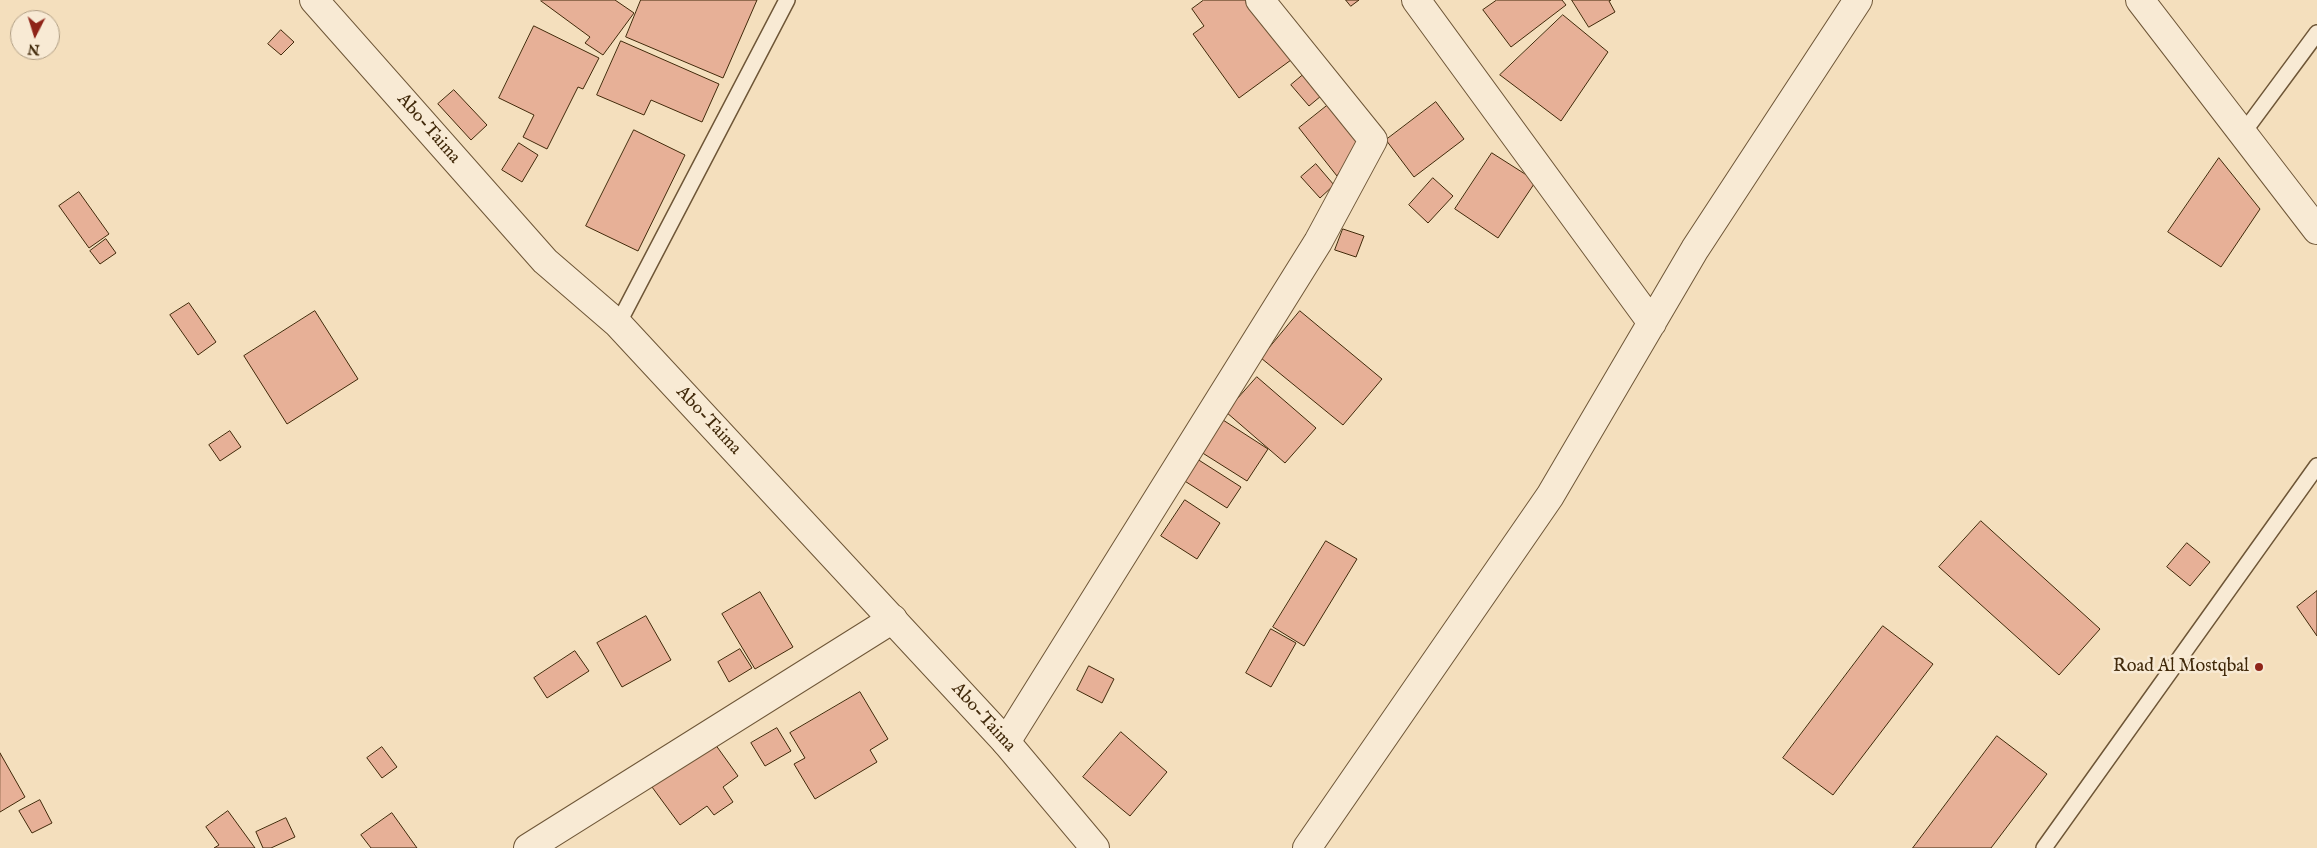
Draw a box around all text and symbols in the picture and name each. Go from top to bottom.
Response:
north arrow [10,10,60,60]
text: N [27,39,41,58]
street label: Abo-Taima [392,90,464,168]
street label: Abo-Taima [671,382,745,460]
place label: Road Al Mostqbal [2113,656,2249,678]
marker: Road Al Mostqbal [2253,661,2265,673]
street label: Abo-Taima [946,679,1020,757]

